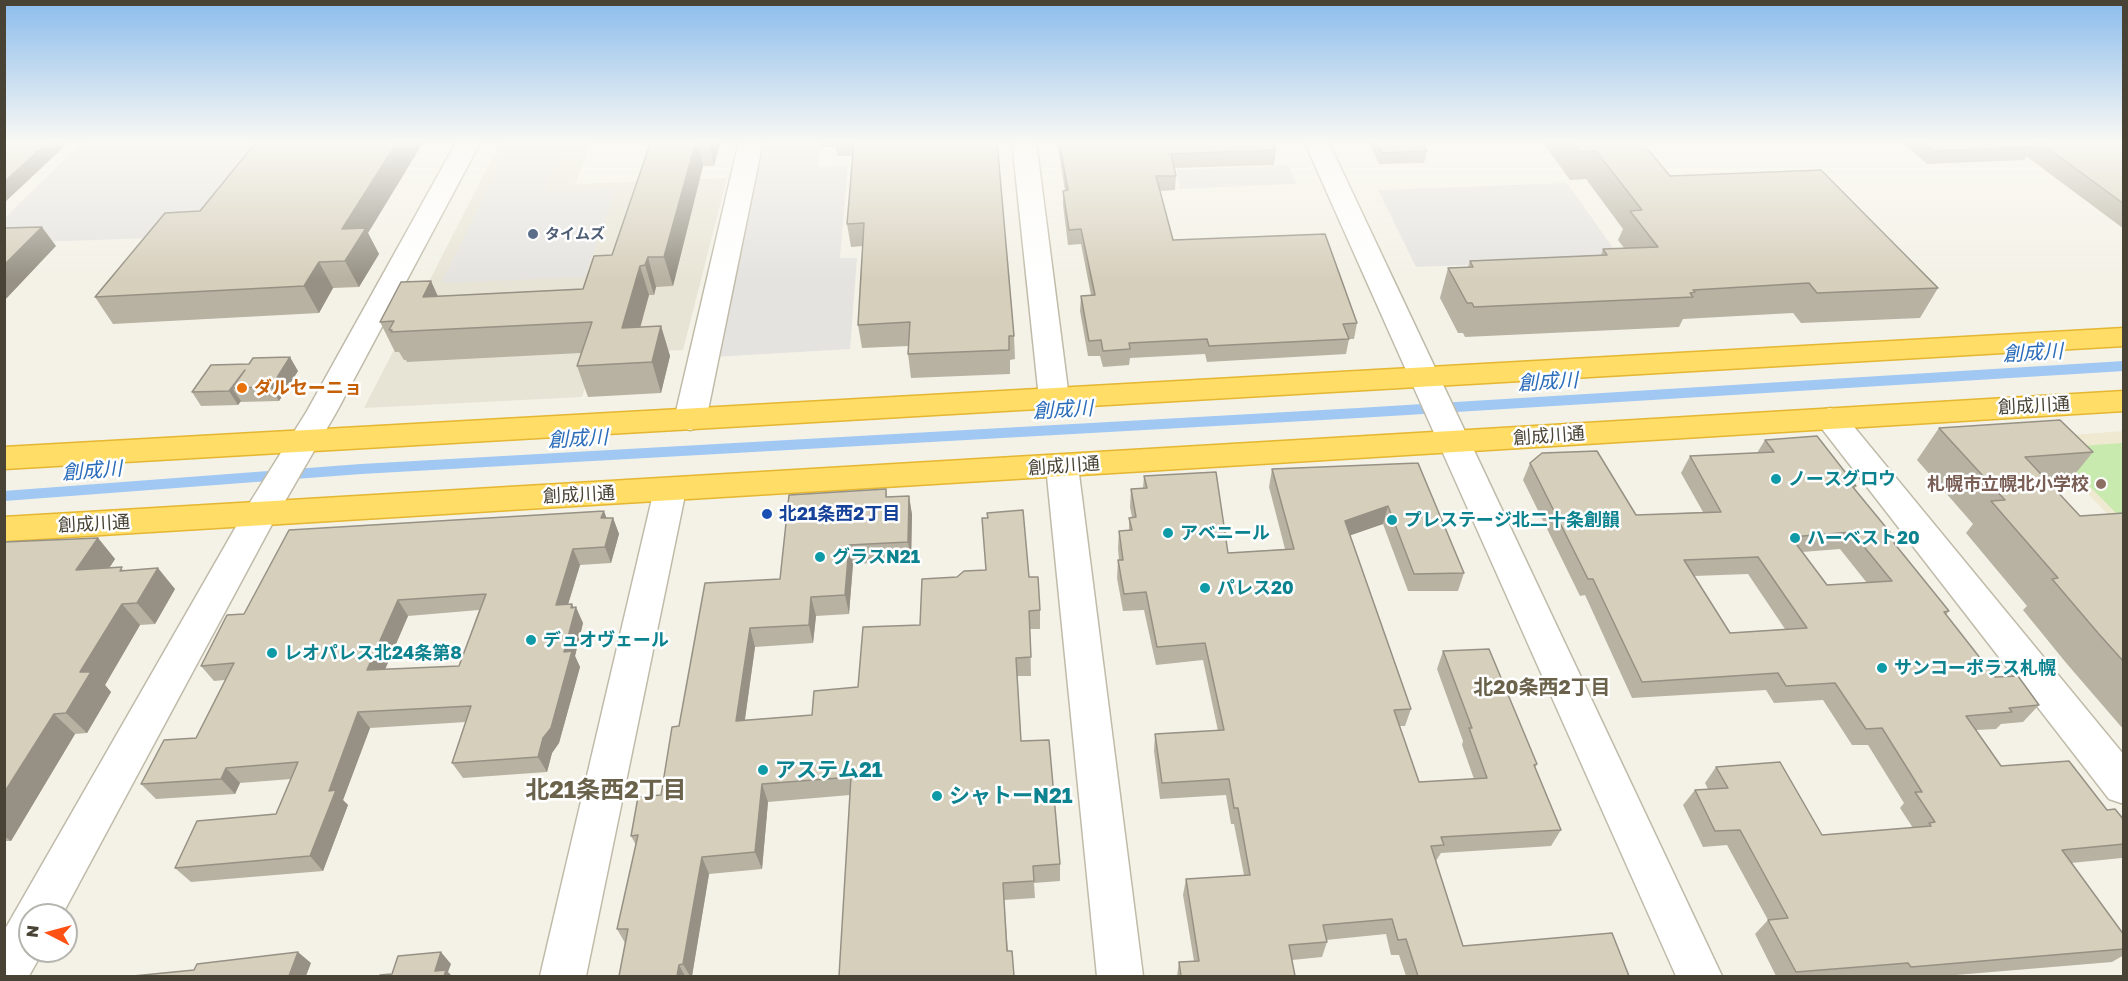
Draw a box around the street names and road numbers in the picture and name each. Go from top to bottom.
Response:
street label: 創成川通 [1997,393,2071,419]
street label: 創成川通 [1512,423,1586,449]
street label: 創成川通 [1027,453,1101,479]
street label: 創成川通 [542,482,616,508]
street label: 創成川通 [57,511,131,537]

